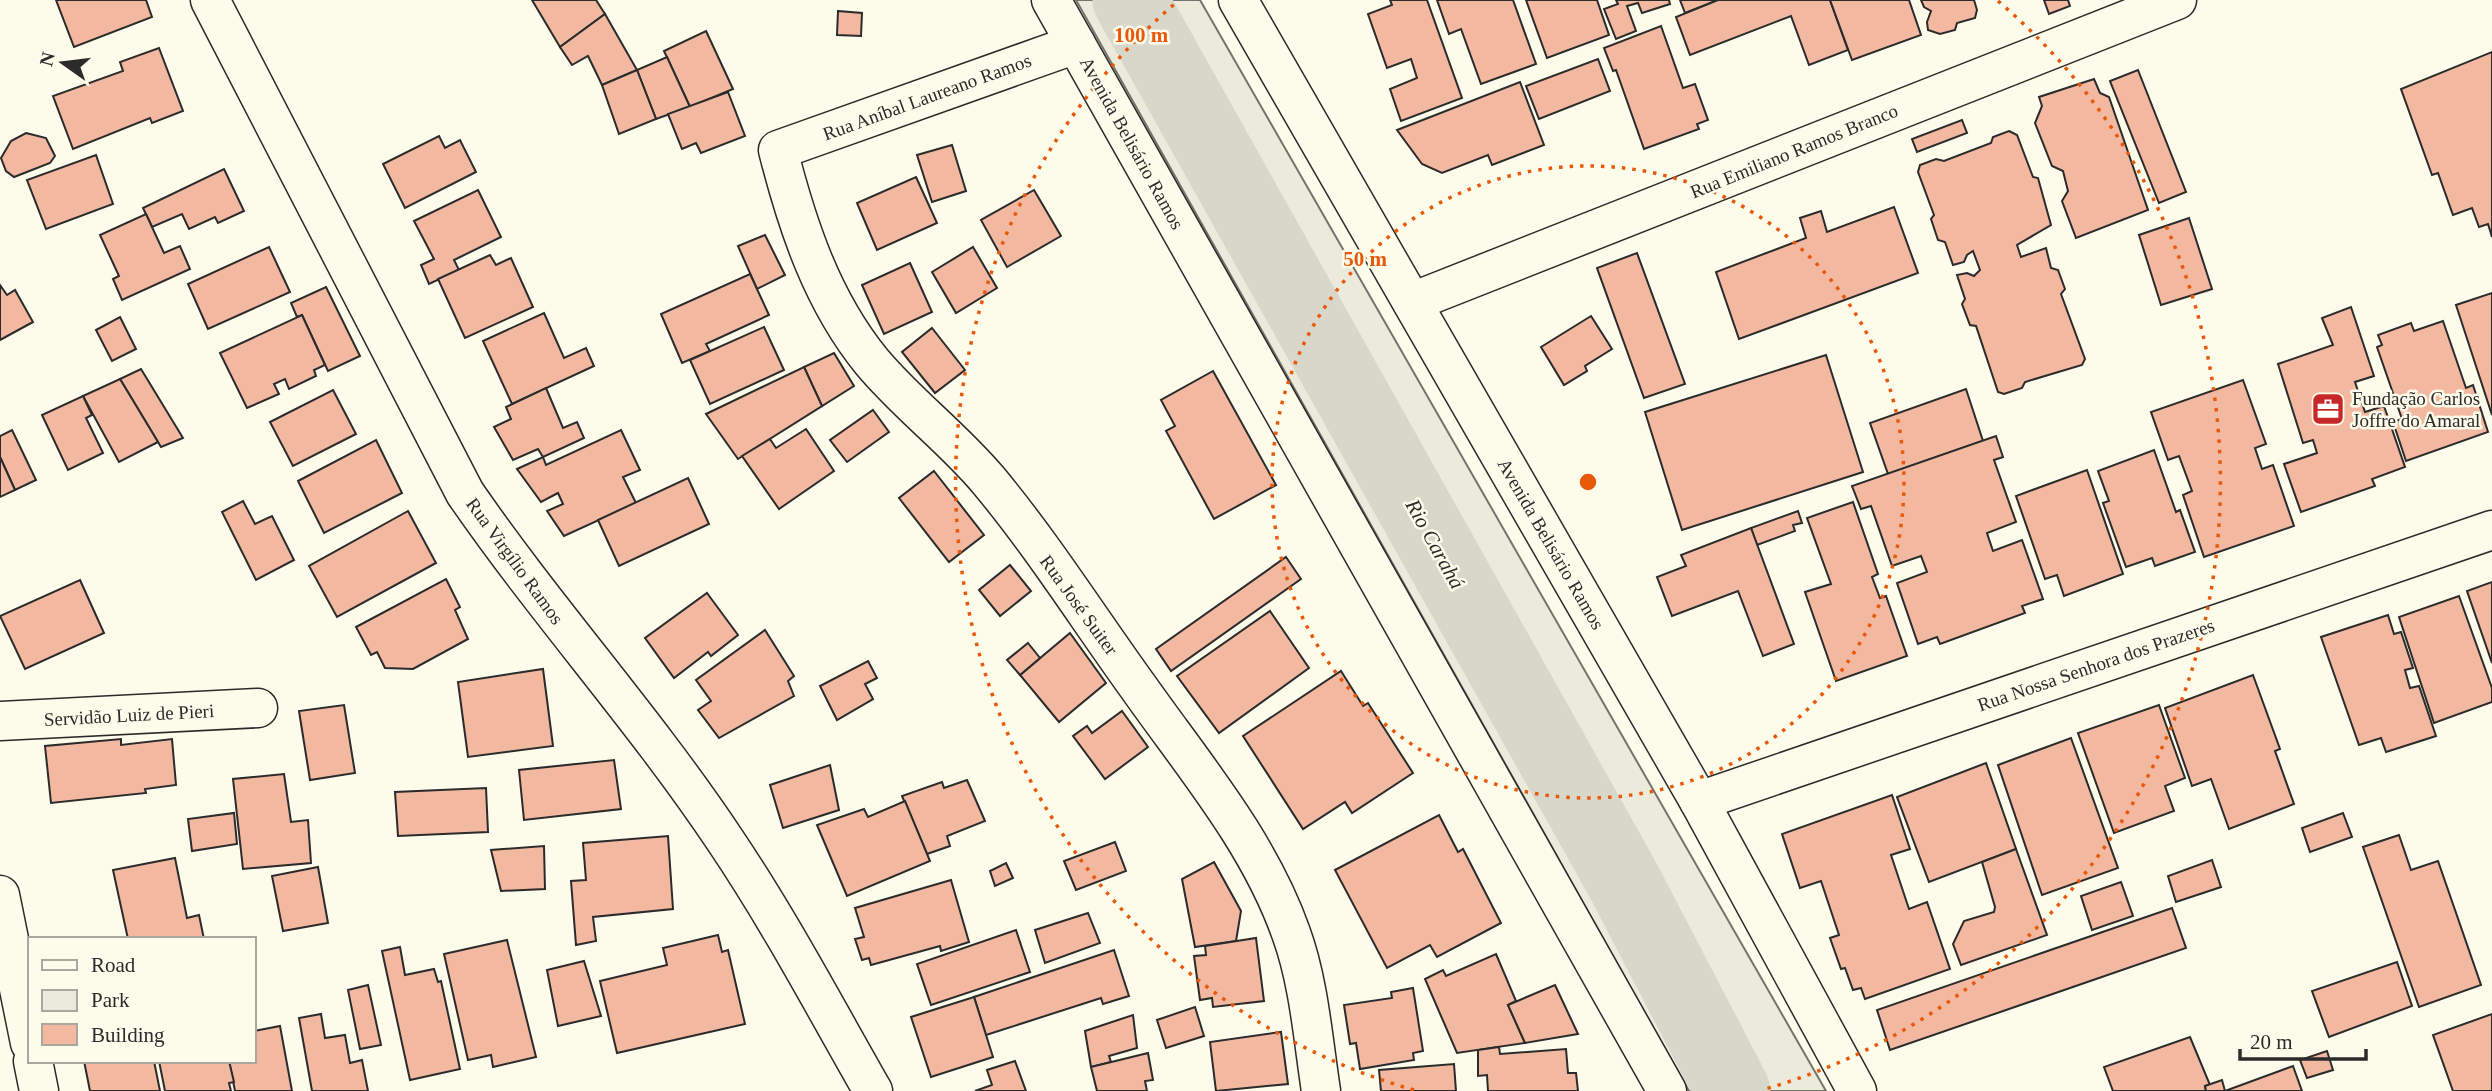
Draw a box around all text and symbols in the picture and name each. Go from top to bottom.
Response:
text: 100 m [1114,23,1169,47]
north arrow [28,28,98,98]
text: N [35,50,59,68]
street label: Rua Aníbal Laureano Ramos [820,50,1034,144]
street label: Avenida Belisário Ramos [1076,53,1188,233]
street label: Rua Emiliano Ramos Branco [1687,100,1901,202]
text: 50 m [1343,247,1387,271]
place label: Fundação Carlos Joffre do Amaral [2352,388,2480,431]
office icon: Fundação Carlos Joffre do Amaral [2309,390,2347,428]
street label: Avenida Belisário Ramos [1493,455,1609,633]
centre of rings [1576,470,1600,494]
street label: Rua Virgílio Ramos [462,494,568,628]
water label: Rio Carahá [1400,494,1470,593]
street label: Rua José Suiter [1036,551,1123,660]
street label: Rua Nossa Senhora dos Prazeres [1975,615,2217,715]
street label: Servidão Luiz de Pieri [43,700,215,730]
legend [28,937,256,1063]
text: Road [91,953,136,977]
text: Park [91,988,130,1012]
scale bar [2240,1018,2366,1062]
text: Building [91,1023,165,1047]
text: 20 m [2250,1030,2293,1054]

